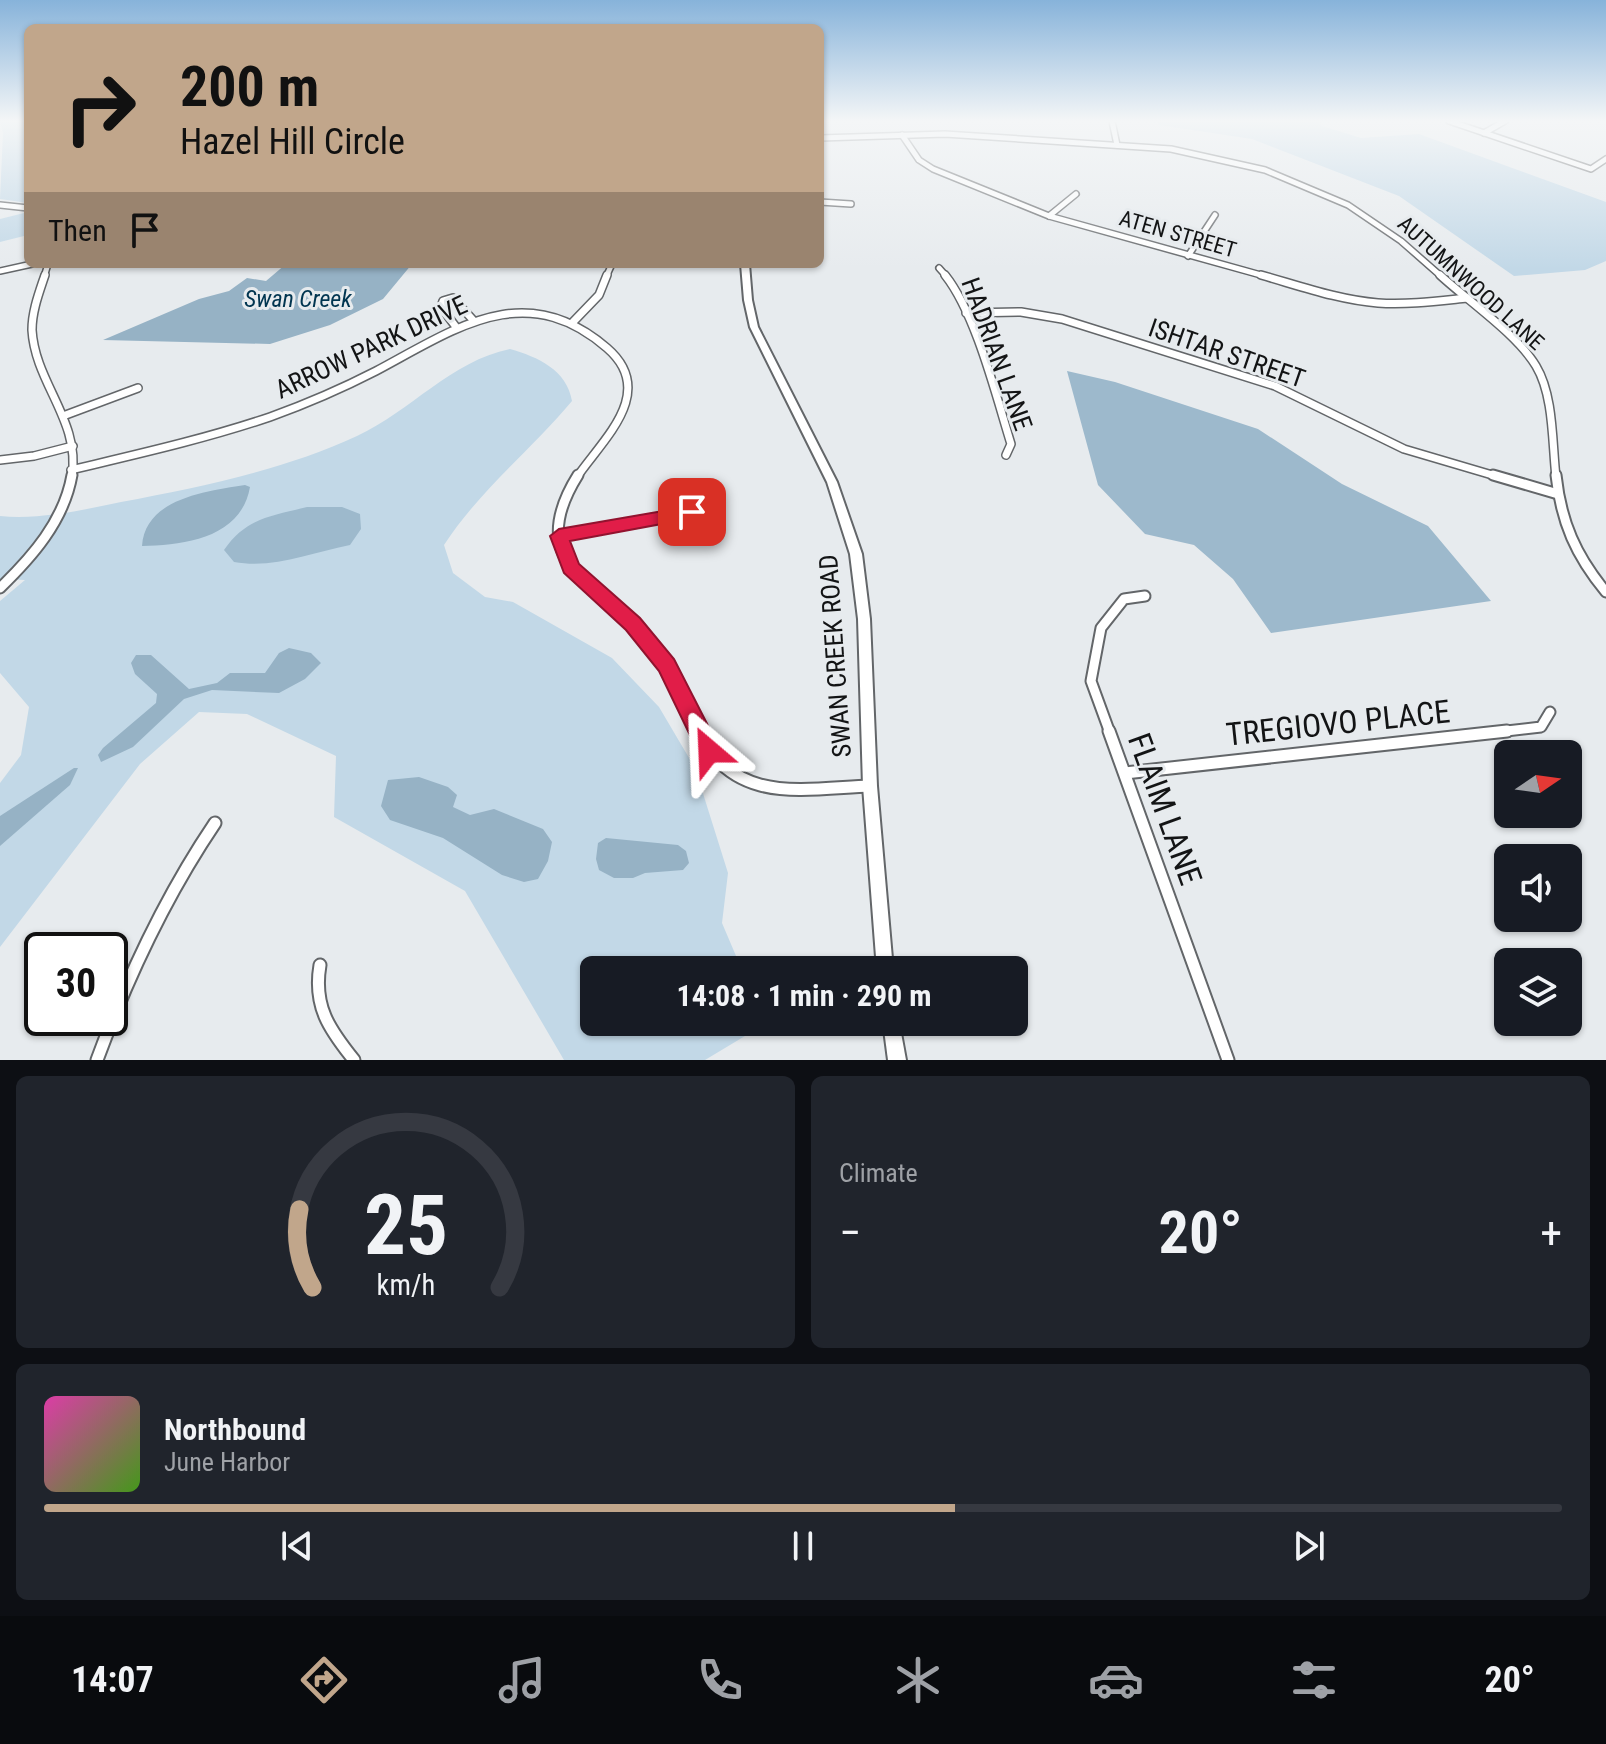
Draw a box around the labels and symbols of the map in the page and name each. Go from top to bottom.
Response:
street label: ATEN STREET [1117,205,1239,263]
street label: AUTUMNWOOD LANE [1393,211,1549,355]
street label: HADRIAN LANE [955,273,1039,435]
water label: Swan Creek [244,285,352,313]
street label: ARROW PARK DRIVE [270,289,472,405]
street label: ISHTAR STREET [1145,312,1309,394]
pin [658,478,726,546]
street label: SWAN CREEK ROAD [813,554,857,758]
street label: TREGIOVO PLACE [1224,692,1452,754]
position arrow [667,709,751,793]
street label: FLAIM LANE [1120,728,1210,890]
north arrow [1494,740,1582,828]
speed limit sign: 30 [24,932,128,1036]

